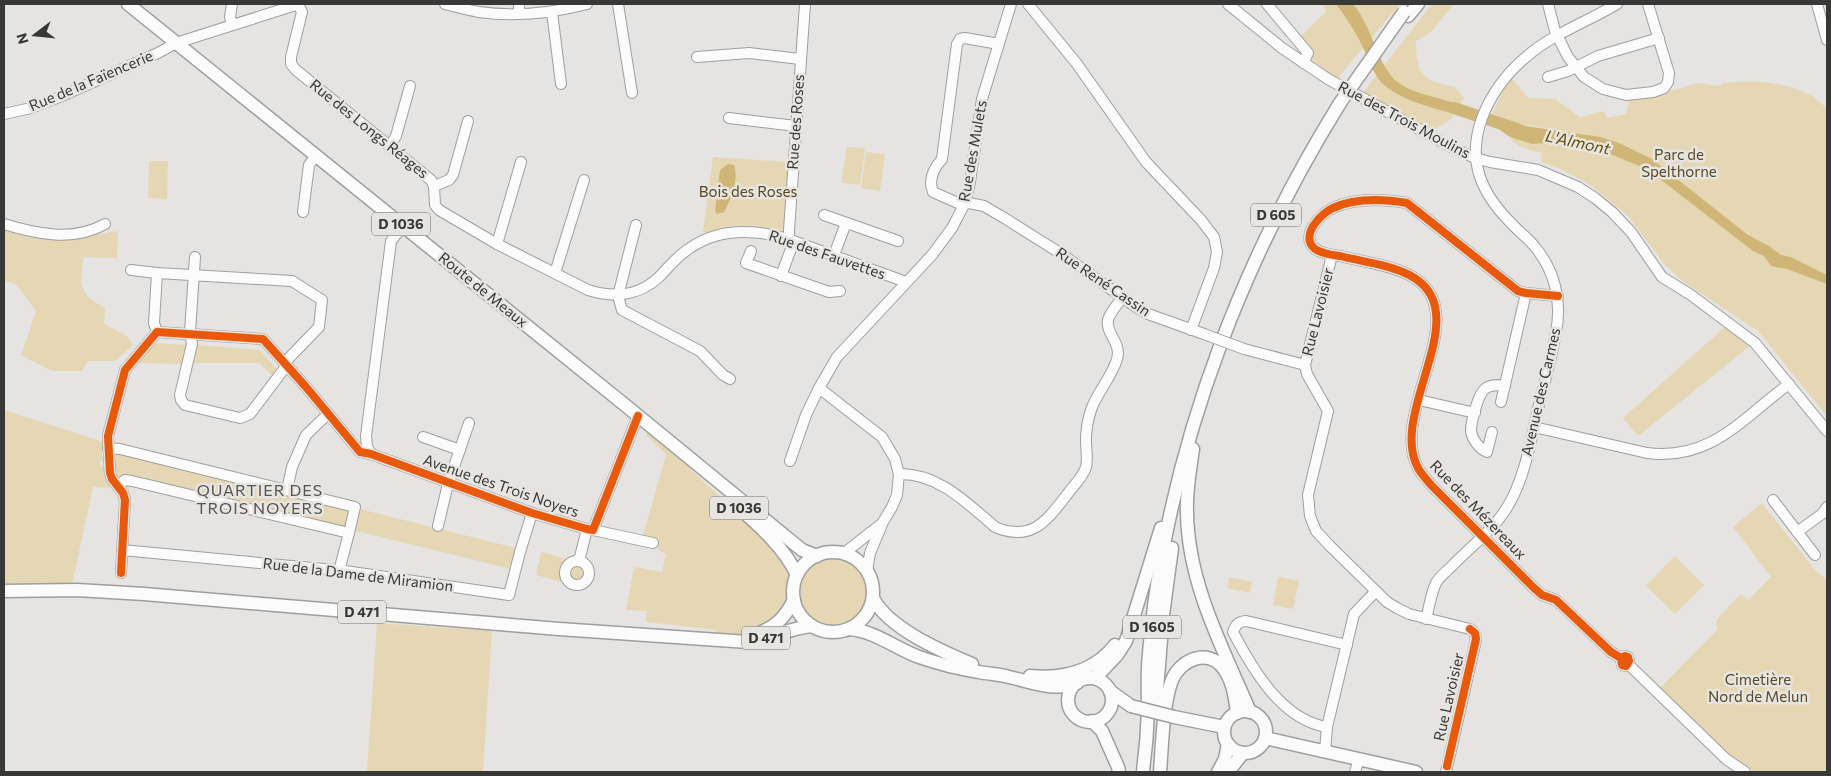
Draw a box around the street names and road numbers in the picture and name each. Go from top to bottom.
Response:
street label: Rue de la Faïencerie [26,46,155,114]
street label: Rue des Roses [783,74,807,170]
street label: Rue des Longs Réages [307,75,433,182]
street label: Rue des Trois Moulins [1335,77,1474,162]
street label: Rue des Mulets [954,99,990,203]
road number: D 605 [1251,204,1301,226]
road number: D 1036 [372,212,430,235]
street label: Rue des Fauvettes [767,226,888,282]
street label: Rue René Cassin [1053,243,1154,319]
street label: Route de Meaux [435,248,532,331]
street label: Rue Lavoisier [1297,266,1337,358]
street label: Avenue des Carmes [1517,326,1564,458]
street label: Avenue des Trois Noyers [421,450,582,520]
street label: Rue des Mézereaux [1427,456,1531,563]
road number: D 1036 [710,496,768,520]
street label: Rue de la Dame de Miramion [262,553,454,595]
road number: D 471 [338,600,386,624]
road number: D 1605 [1123,616,1181,638]
road number: D 471 [742,626,790,650]
street label: Rue Lavoisier [1429,651,1467,743]

